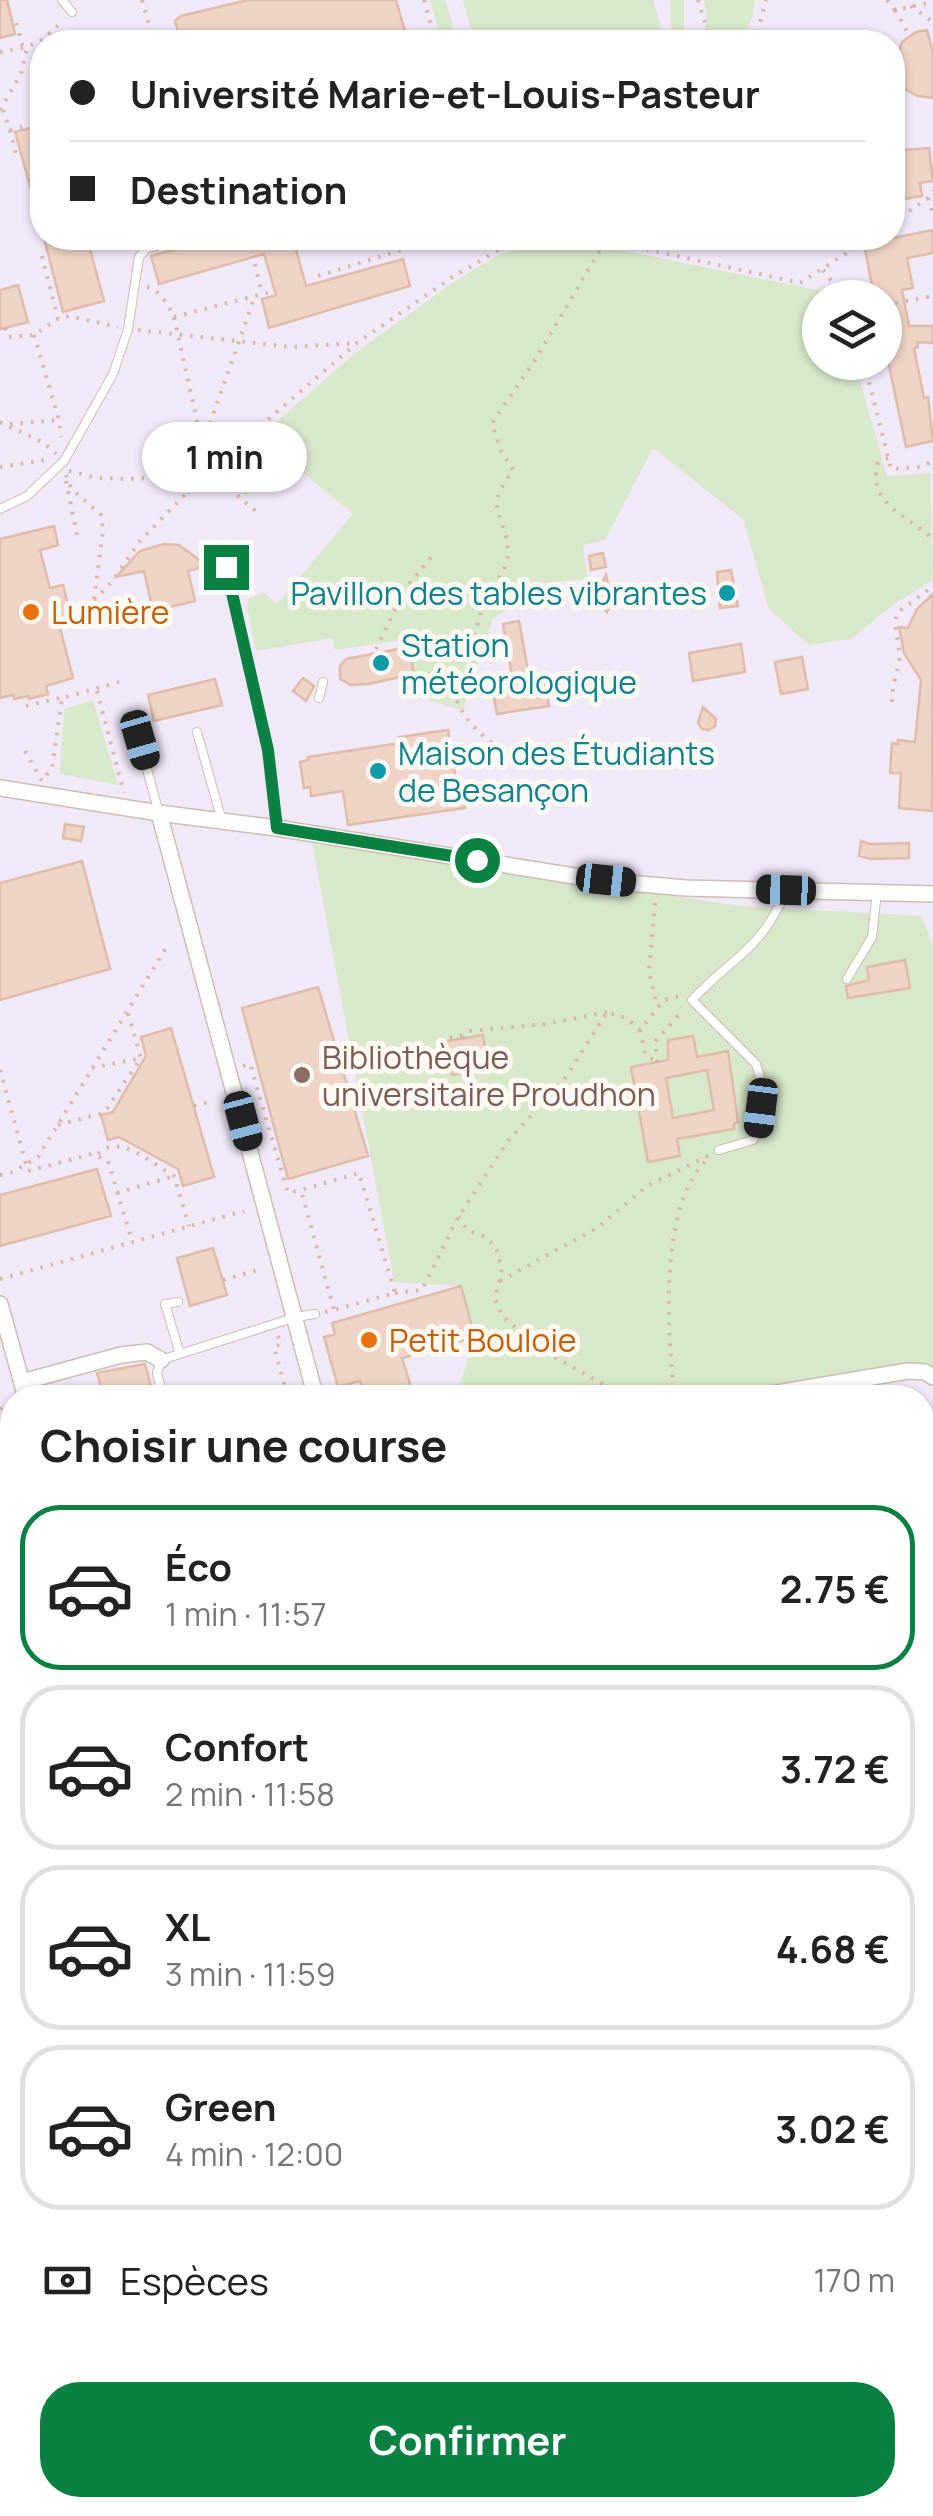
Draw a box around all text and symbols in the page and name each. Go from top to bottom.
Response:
text: Université Marie-et-Louis-Pasteur [130,67,760,119]
text: Destination [130,163,347,215]
map controls [802,280,902,380]
button: layers [802,280,902,380]
callout: 1 min [144,422,308,492]
text: 1 min [185,435,264,479]
route end [204,545,249,590]
place label: Pavillon des tables vibrantes [290,571,707,615]
marker: Pavillon des tables vibrantes [716,582,738,604]
place label: Lumière [51,590,170,634]
marker: Lumière [20,601,42,623]
place label: Station météorologique [401,623,637,704]
marker: Station météorologique [370,652,392,674]
car [117,707,163,773]
place label: Maison des Étudiants de Besançon [398,731,715,812]
marker: Maison des Étudiants de Besançon [367,760,389,782]
route start [455,838,500,883]
car [575,862,637,898]
car [755,874,817,906]
place label: Bibliothèque universitaire Proudhon [322,1035,656,1116]
marker: Bibliothèque universitaire Proudhon [291,1064,313,1086]
car [742,1076,780,1140]
car [221,1088,265,1154]
place label: Petit Bouloie [389,1318,577,1362]
marker: Petit Bouloie [358,1329,380,1351]
text: Choisir une course [40,1414,447,1476]
text: Éco [165,1540,232,1592]
icon: car [45,1543,135,1633]
text: 2.75 € [780,1562,890,1614]
text: 1 min · 11:57 [165,1592,327,1636]
text: Confort [165,1720,309,1772]
icon: car [45,1723,135,1813]
text: 3.72 € [780,1742,890,1794]
text: 2 min · 11:58 [165,1772,335,1816]
text: XL [165,1900,210,1952]
icon: car [45,1903,135,1993]
text: 4.68 € [776,1922,890,1974]
text: 3 min · 11:59 [165,1952,336,1996]
text: Green [165,2080,277,2132]
icon: car [45,2083,135,2173]
text: 3.02 € [775,2102,890,2154]
text: 4 min · 12:00 [165,2132,343,2176]
icon: cash [40,2253,95,2308]
text: Espèces [120,2254,269,2306]
text: 170 m [813,2258,895,2302]
button: Confirmer [40,2382,895,2497]

